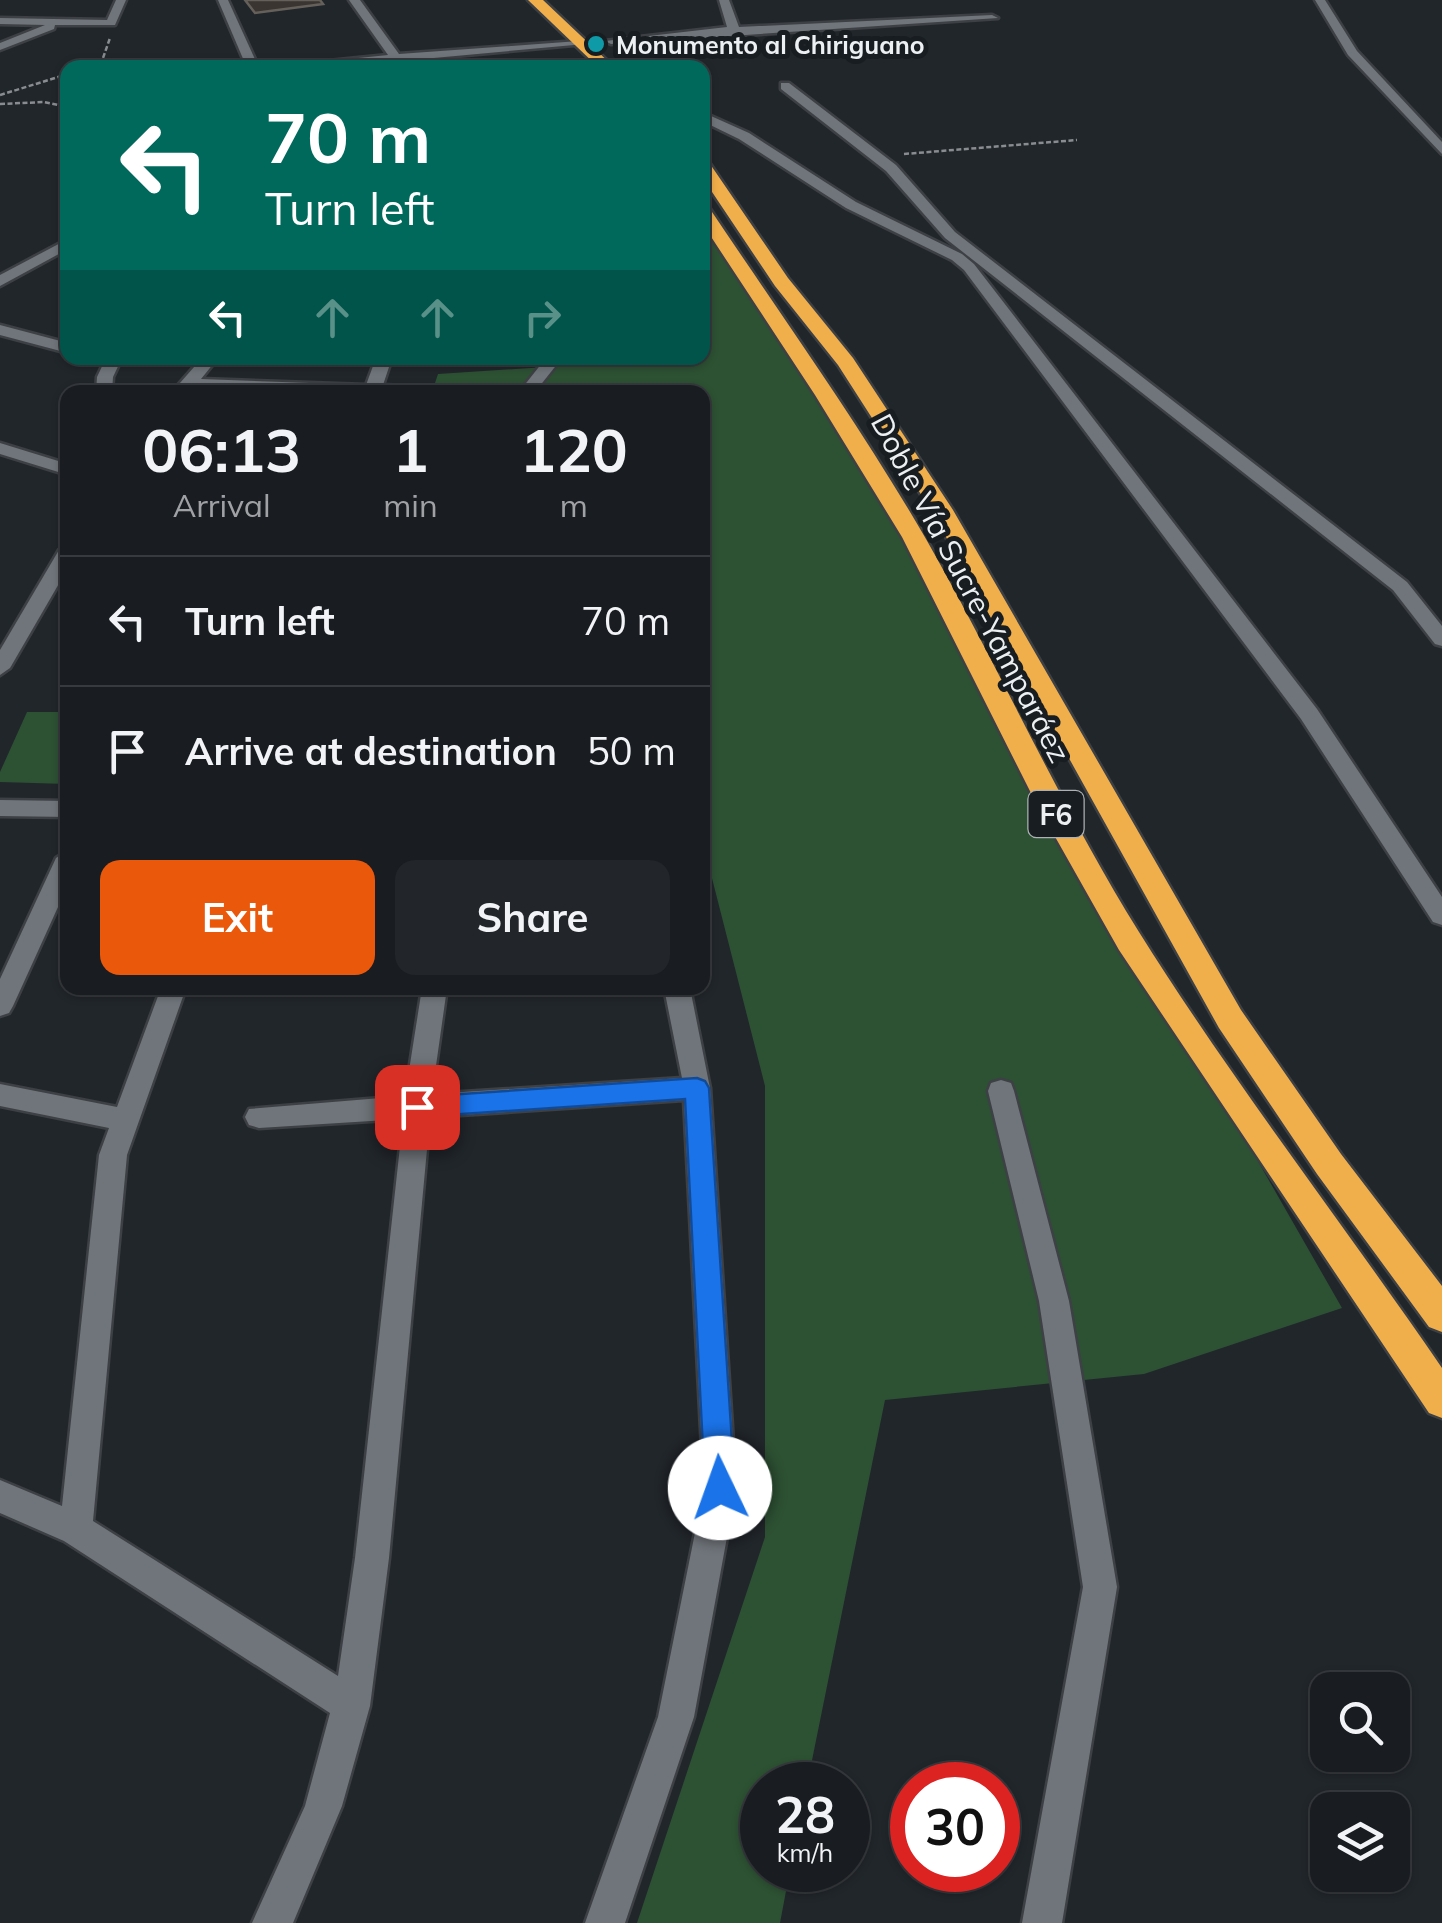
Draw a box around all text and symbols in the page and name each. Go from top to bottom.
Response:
place label: Monumento al Chiriguano [616,29,925,60]
marker: Monumento al Chiriguano [585,33,607,55]
text: 70 m [265,93,431,181]
icon: left [100,100,230,230]
text: Turn left [265,180,434,236]
icon: left [200,290,255,345]
icon: ahead [305,290,360,345]
icon: ahead [410,290,465,345]
icon: right [515,290,570,345]
street label: Doble Vía Sucre-Yamparáez [863,407,1079,769]
text: 06:13 [142,412,301,487]
text: 1 [392,412,428,487]
text: 120 [520,412,628,487]
text: Arrival [173,485,271,525]
text: min [383,485,438,525]
text: m [560,485,588,525]
icon: left [100,594,155,649]
text: Turn left [185,597,335,645]
text: 70 m [581,597,670,645]
icon: arrive [100,724,155,779]
text: Arrive at destination [185,727,557,775]
text: 50 m [587,727,676,775]
road number: F6 [1028,791,1084,837]
button: Exit [100,860,375,975]
button: Share [395,860,670,975]
pin [375,1065,460,1150]
icon: arrive [390,1080,445,1135]
position arrow [668,1436,772,1540]
map controls [1310,1672,1410,1892]
button: search [1310,1672,1410,1772]
speed limit sign: 30 [890,1762,1020,1892]
text: 28 [775,1783,835,1846]
button: layers [1310,1792,1410,1892]
text: km/h [777,1837,833,1868]

